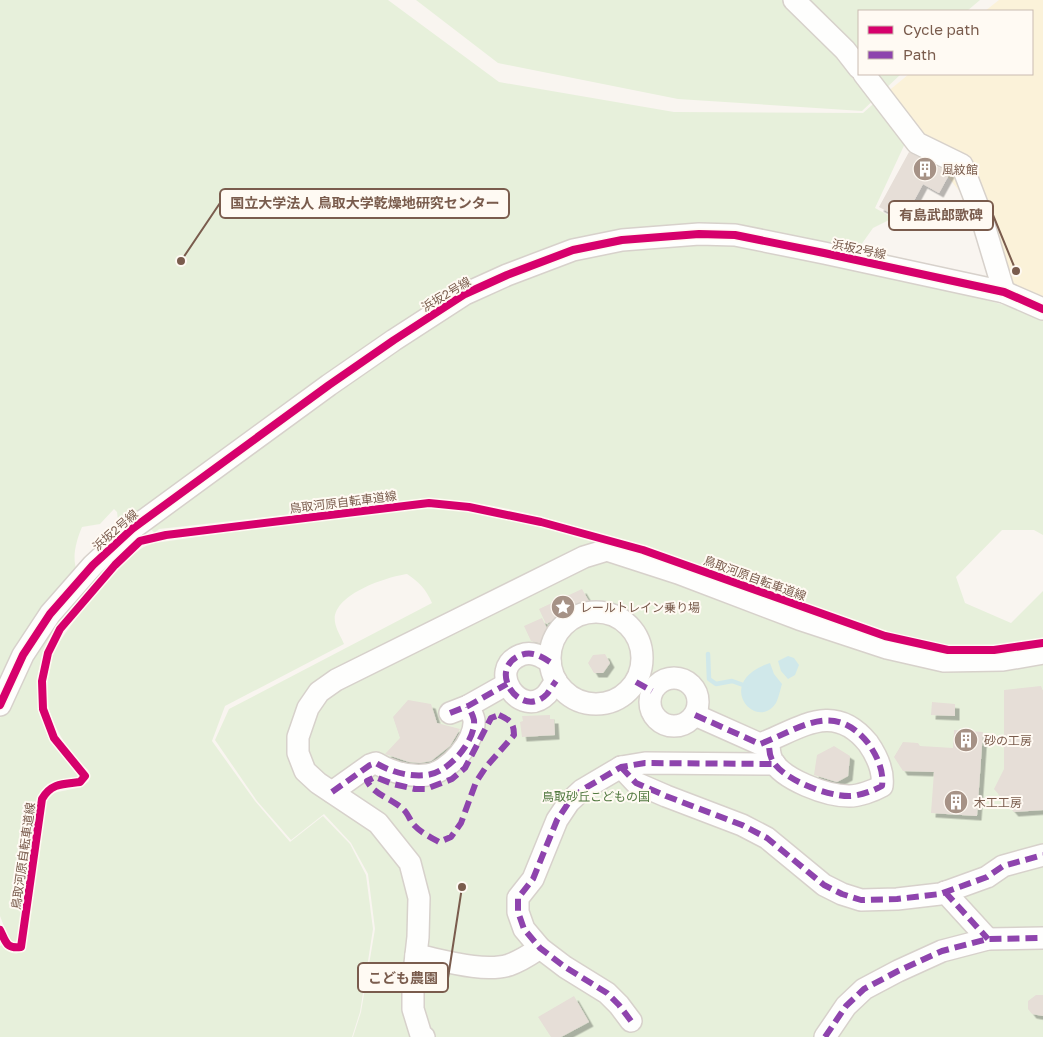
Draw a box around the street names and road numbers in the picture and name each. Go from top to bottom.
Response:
street label: 浜坂2号線 [831,236,887,262]
street label: 浜坂2号線 [419,273,473,315]
street label: 鳥取河原自転車道線 [288,488,398,516]
street label: 浜坂2号線 [89,506,141,554]
street label: 鳥取河原自転車道線 [702,552,808,604]
street label: 鳥取河原自転車道線 [8,801,38,911]

